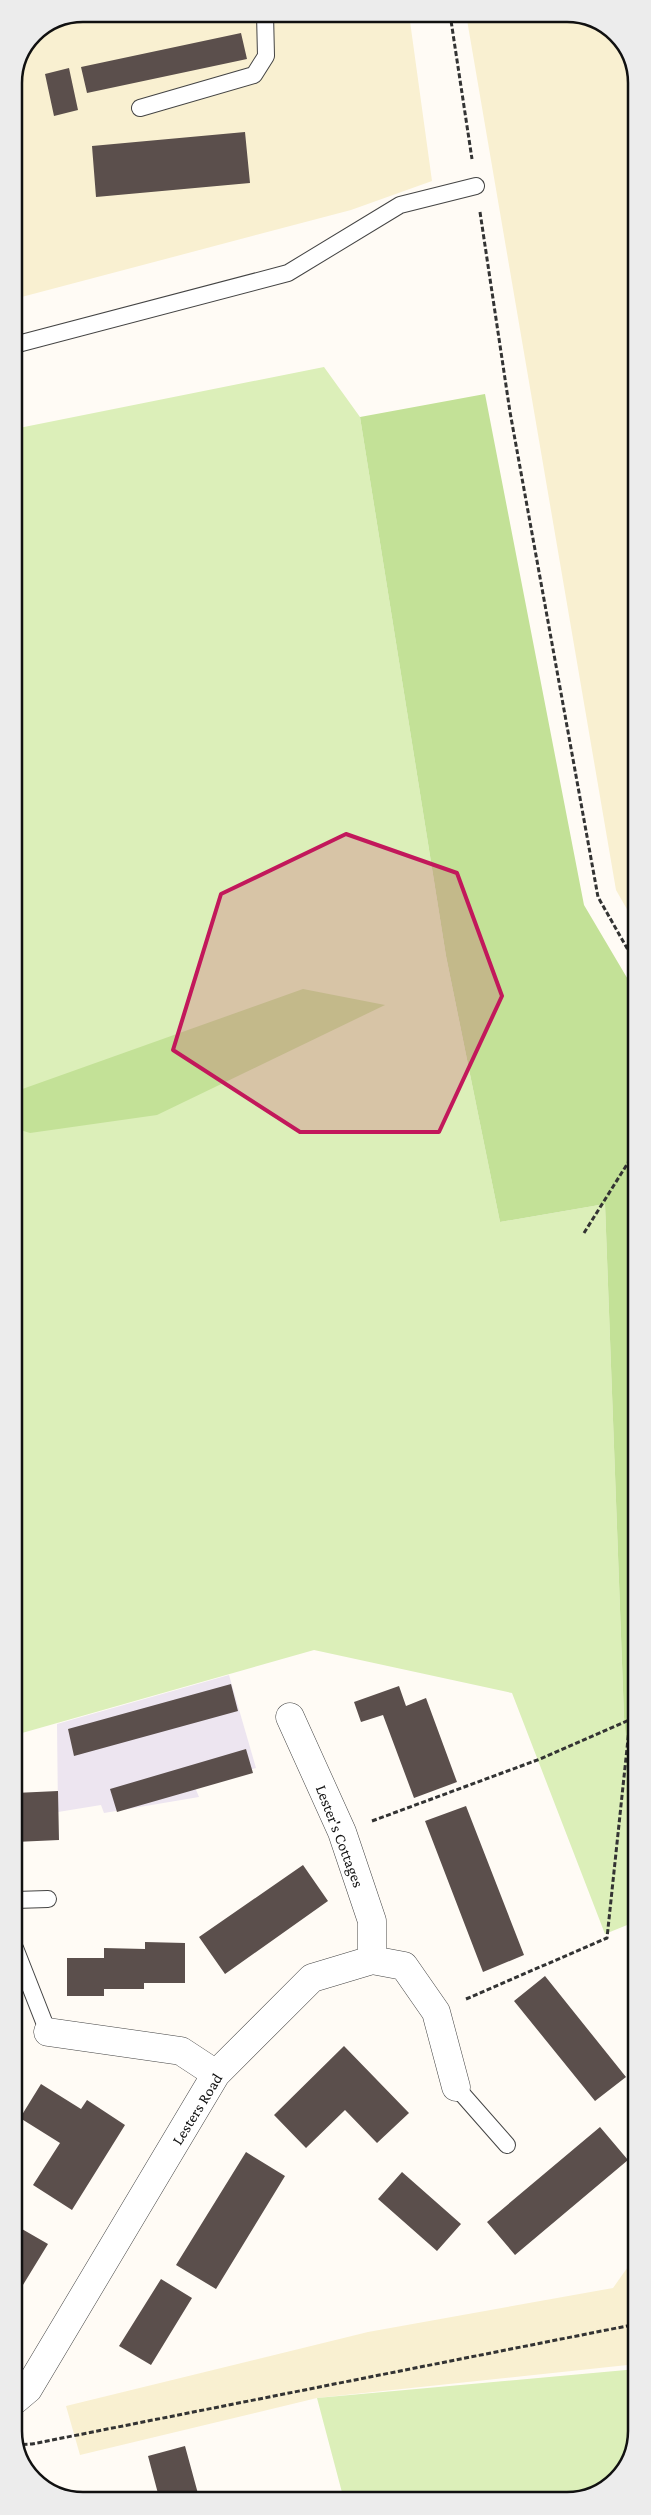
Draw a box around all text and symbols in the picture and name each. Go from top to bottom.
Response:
street label: Lester's Cottages [312,1782,367,1890]
street label: Lesters Road [168,2070,226,2148]

